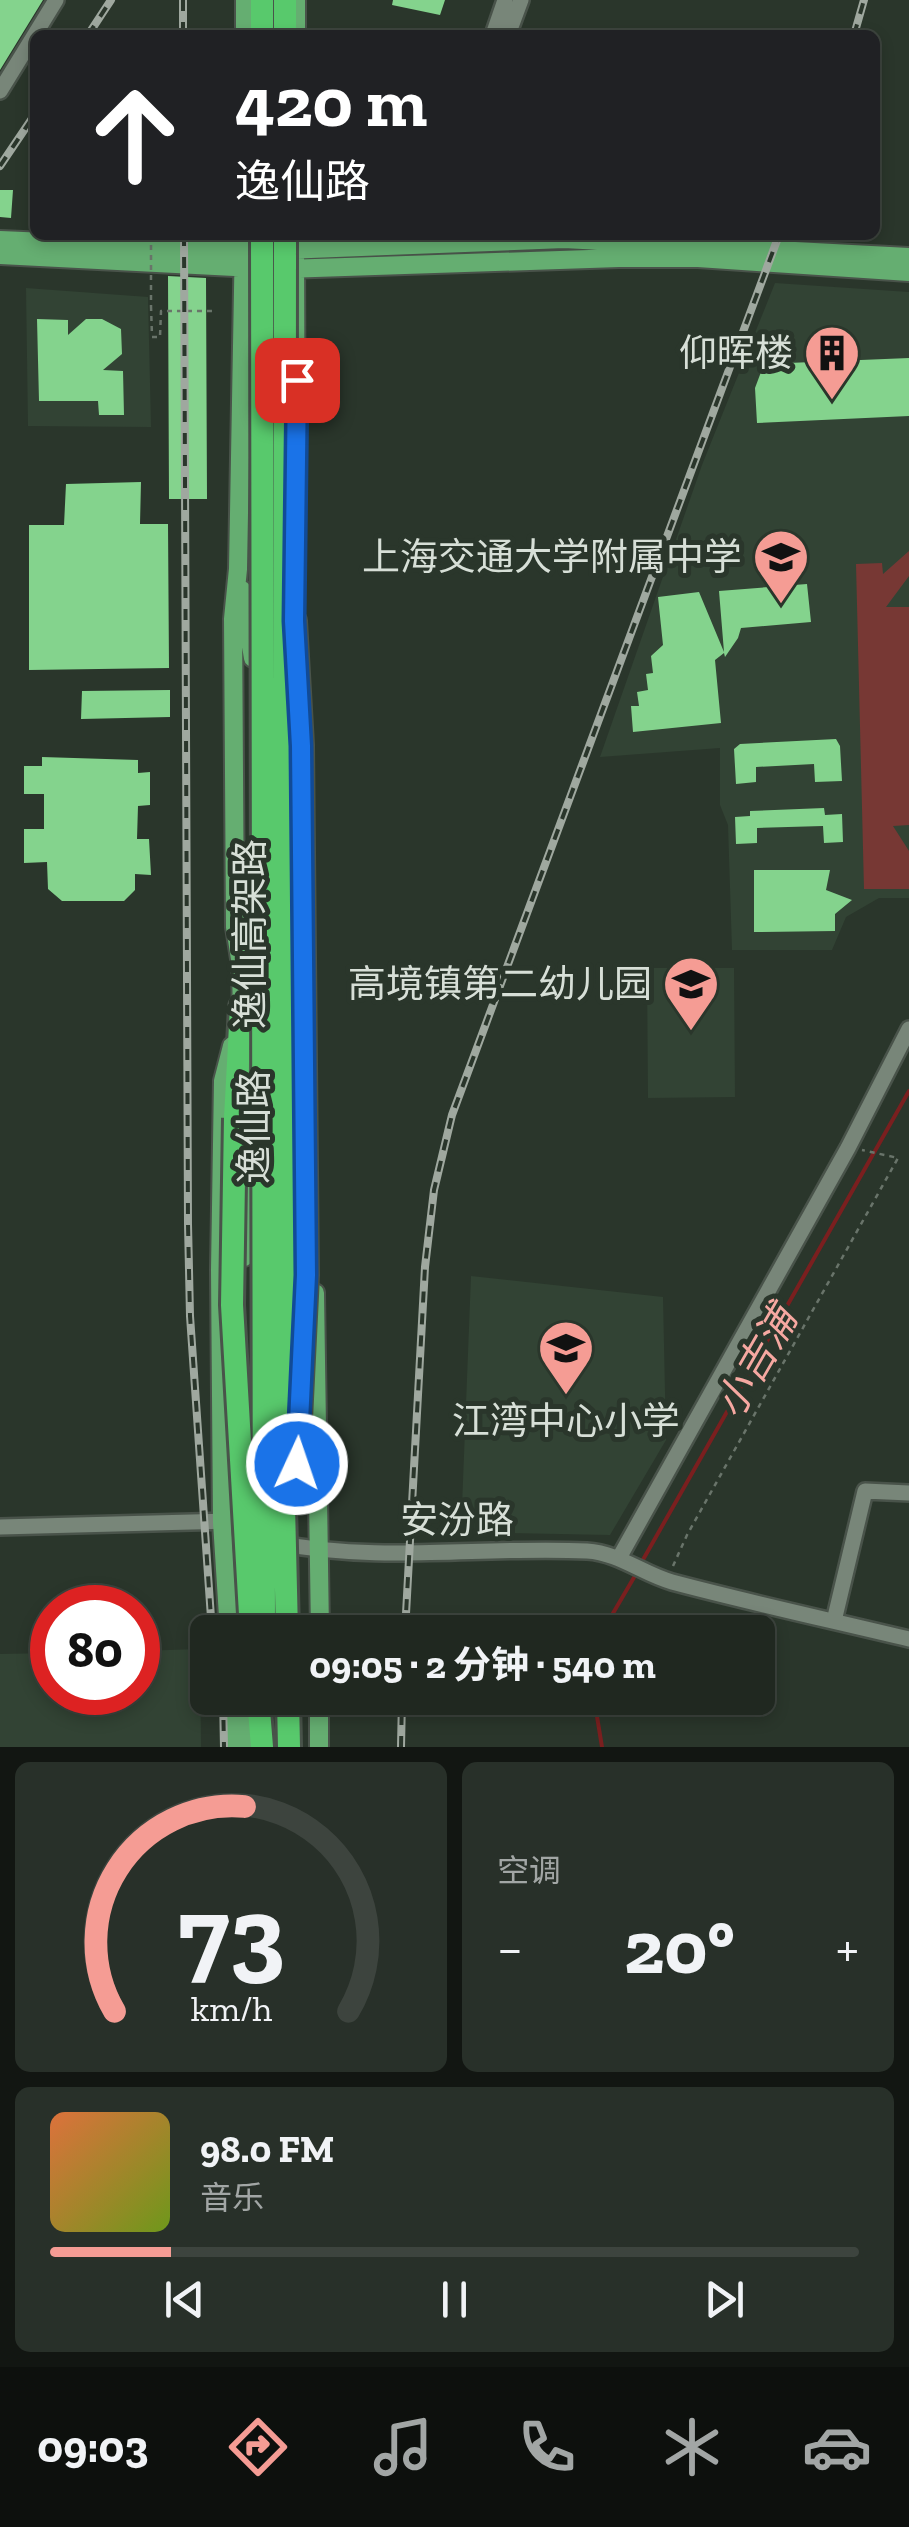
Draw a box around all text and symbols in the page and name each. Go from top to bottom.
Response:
text: 420 m [235,60,427,144]
icon: ahead [70,70,200,200]
text: 逸仙路 [235,155,370,209]
building icon: 仰晖楼 [802,323,862,402]
place label: 仰晖楼 [679,330,793,376]
pin [255,338,340,423]
icon: arrive [270,353,325,408]
school or university icon: 上海交通大学附属中学 [751,527,811,606]
place label: 上海交通大学附属中学 [362,534,742,580]
street label: 逸仙高架路 [227,839,273,1029]
school or university icon: 高境镇第二幼儿园 [661,954,721,1033]
place label: 高境镇第二幼儿园 [348,961,652,1007]
street label: 逸仙路 [231,1070,277,1184]
water label: 小吉浦 [705,1293,810,1426]
school or university icon: 江湾中心小学 [536,1318,596,1397]
place label: 江湾中心小学 [452,1398,680,1444]
position arrow [245,1412,349,1516]
street label: 安汾路 [400,1497,514,1543]
speed limit sign: 80 [30,1585,160,1715]
text: 09:05 · 2 分钟 · 540 m [309,1642,656,1688]
text: 空调 [497,1852,561,1890]
text: 73 [178,1871,284,1996]
text: 20° [624,1902,735,1992]
text: − [497,1915,523,1981]
text: + [836,1915,859,1981]
text: km/h [190,1987,272,2030]
text: 98.0 FM [200,2126,334,2172]
text: 音乐 [200,2179,264,2217]
icon: previous [157,2272,212,2327]
icon: pause [427,2272,482,2327]
icon: next [697,2272,752,2327]
icon: directions [223,2412,293,2482]
icon: music [368,2412,438,2482]
icon: phone [512,2412,582,2482]
icon: climate [657,2412,727,2482]
icon: car [802,2412,872,2482]
text: 09:03 [37,2420,148,2474]

